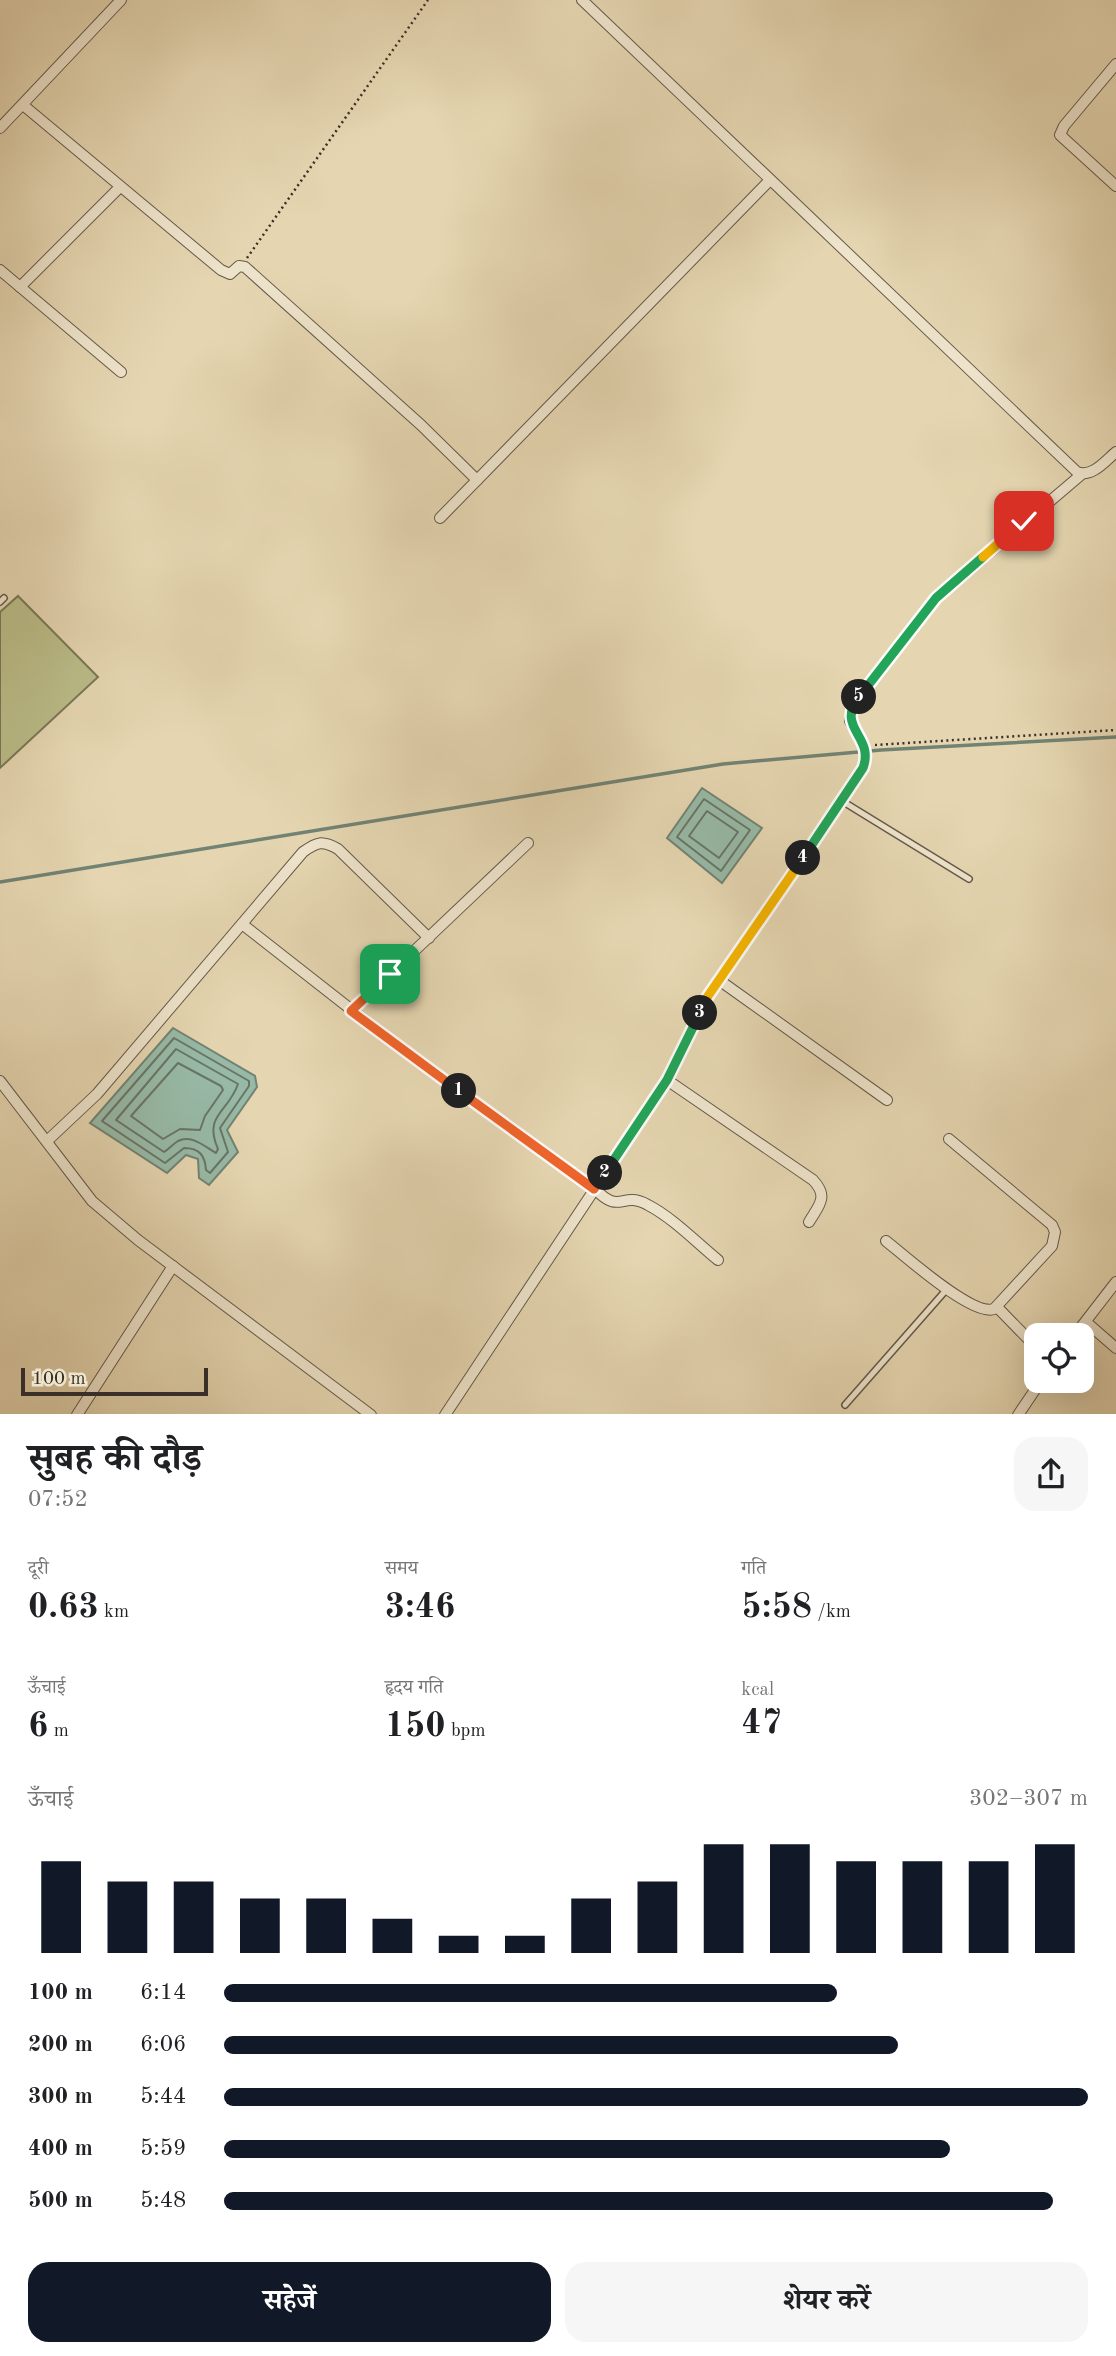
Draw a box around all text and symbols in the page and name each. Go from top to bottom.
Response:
pin [994,491,1054,551]
icon: check [1005,502,1043,540]
pin: 5 [842,680,876,714]
text: 5 [853,687,864,706]
pin: 4 [786,840,820,876]
text: 4 [797,848,808,867]
pin [360,944,420,1004]
icon: arrive [371,955,409,993]
pin: 3 [682,996,718,1030]
text: 3 [694,1003,705,1022]
pin: 1 [442,1074,476,1108]
text: 1 [453,1081,464,1100]
pin: 2 [588,1156,622,1190]
text: 2 [599,1163,610,1182]
map controls [1024,1323,1094,1393]
button: locate [1024,1323,1094,1393]
scale bar [21,1366,208,1397]
text: 100 m [32,1370,85,1389]
button: share [1014,1437,1088,1511]
text: सुबह की दौड़ [28,1441,202,1479]
text: 07:52 [28,1488,88,1511]
text: दूरी [28,1560,49,1579]
text: समय [385,1560,418,1579]
text: गति [741,1560,766,1579]
text: 0.63 [28,1590,99,1625]
text: 3:46 [385,1590,455,1625]
text: 5:58 [741,1590,812,1625]
text: km [99,1603,129,1622]
text: /km [812,1603,851,1622]
text: ऊँचाई [28,1679,65,1698]
text: हृदय गति [385,1679,443,1698]
text: kcal [741,1681,774,1700]
text: 47 [741,1706,782,1741]
text: 6 [28,1709,48,1744]
text: 150 [385,1709,446,1744]
text: m [48,1722,69,1741]
text: bpm [446,1722,486,1741]
text: 302–307 m [969,1787,1088,1810]
text: ऊँचाई [28,1788,73,1811]
text: 100 m [28,1981,93,2004]
text: 6:14 [140,1981,186,2004]
text: 200 m [28,2033,93,2056]
text: 6:06 [140,2033,186,2056]
text: 300 m [28,2085,93,2108]
text: 5:44 [140,2085,186,2108]
text: 400 m [28,2137,93,2160]
text: 5:59 [140,2137,186,2160]
text: 500 m [28,2189,93,2212]
text: 5:48 [140,2189,186,2212]
button: सहेजें [28,2262,551,2342]
button: शेयर करें [565,2262,1088,2342]

